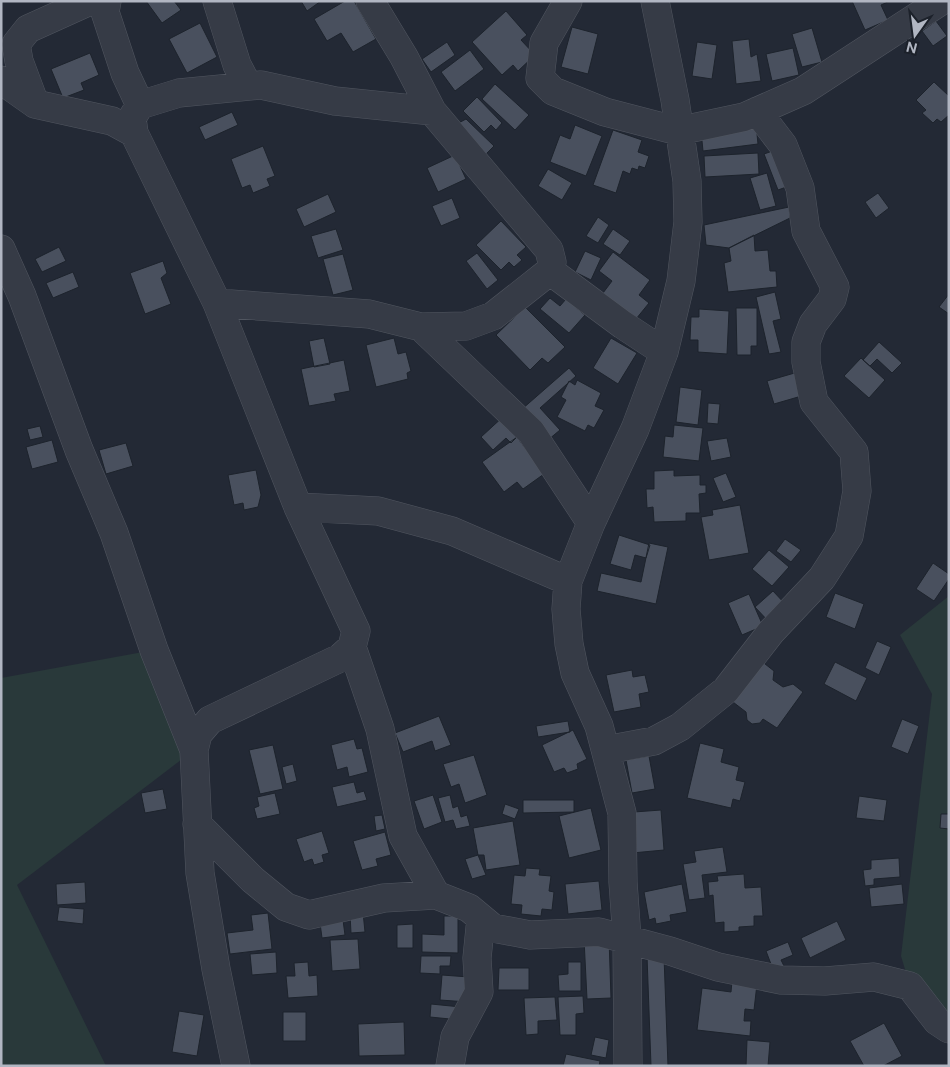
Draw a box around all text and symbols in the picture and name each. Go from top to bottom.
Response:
north arrow [890,10,940,60]
text: N [905,39,919,57]

